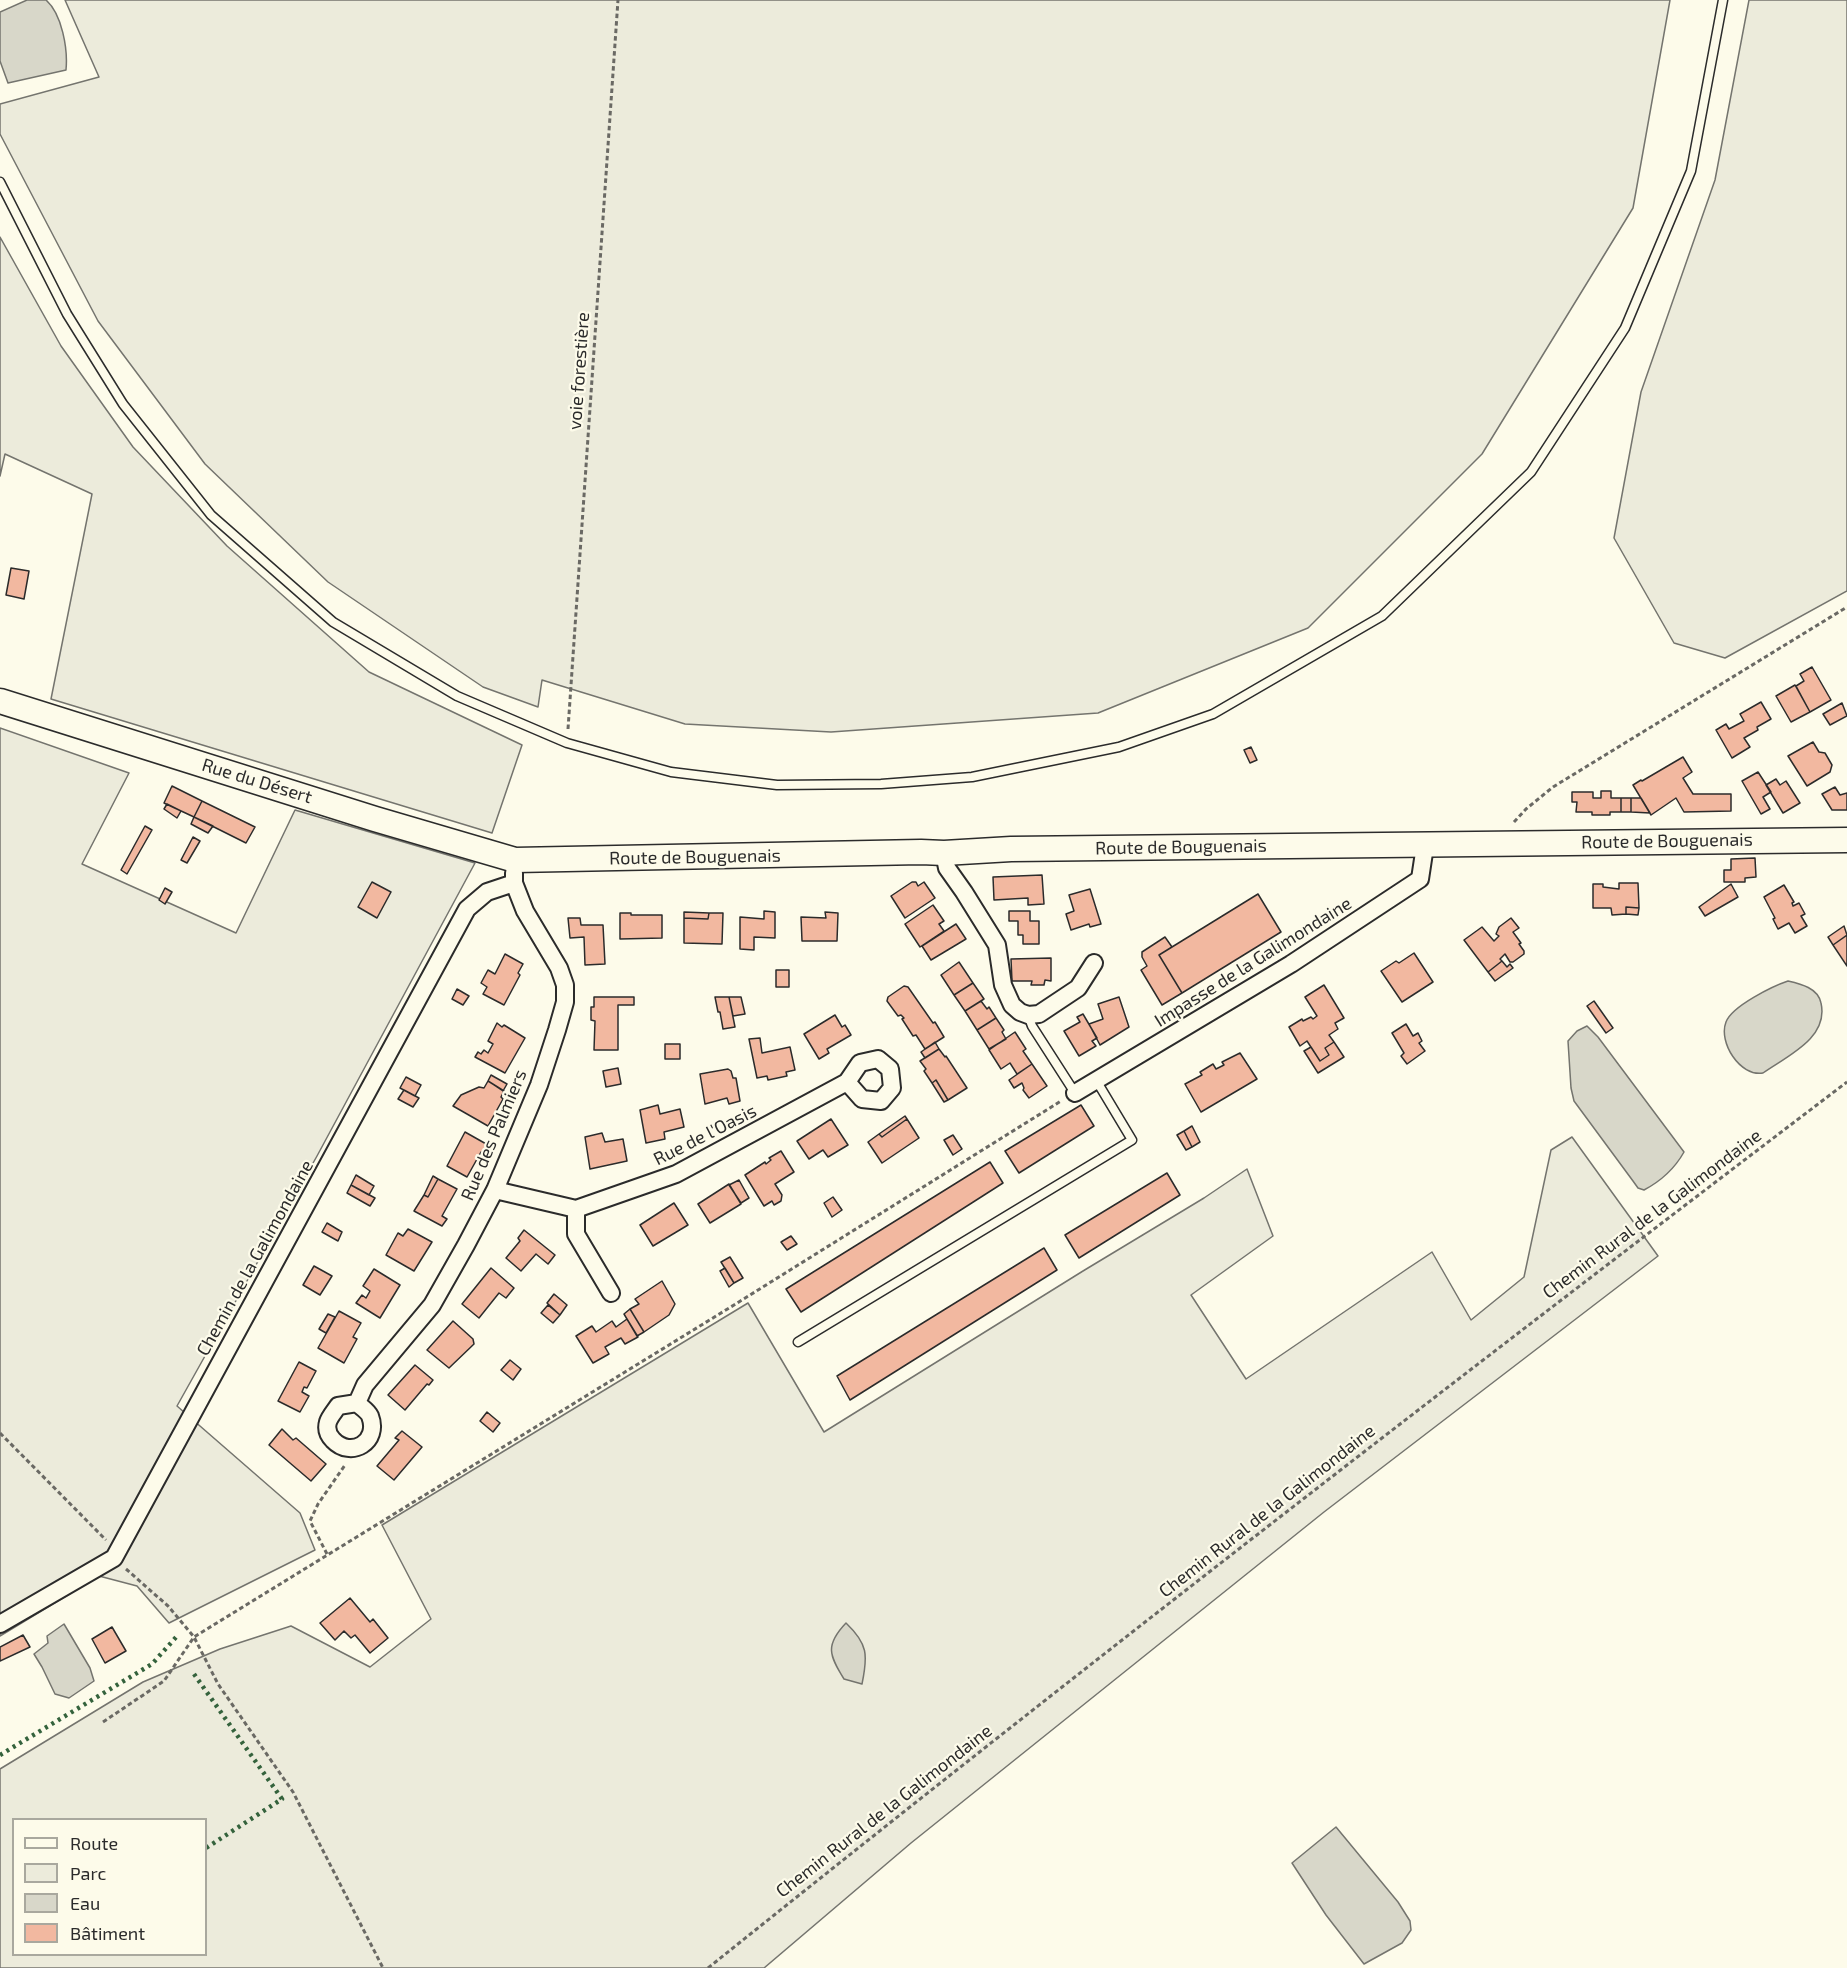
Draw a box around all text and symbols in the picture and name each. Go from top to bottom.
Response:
street label: voie forestière [564,311,594,431]
street label: Rue du Désert [199,754,315,808]
street label: Route de Bouguenais [1581,829,1753,853]
street label: Route de Bouguenais [1095,835,1267,859]
street label: Route de Bouguenais [609,845,781,869]
street label: Impasse de la Galimondaine [1150,892,1356,1032]
street label: Rue des Palmiers [457,1066,531,1204]
street label: Rue de l'Oasis [650,1100,760,1170]
street label: Chemin Rural de la Galimondaine [1538,1125,1766,1303]
street label: Chemin de la Galimondaine [192,1156,318,1360]
street label: Chemin Rural de la Galimondaine [1155,1420,1379,1602]
street label: Chemin Rural de la Galimondaine [772,1720,996,1902]
legend [12,1818,207,1956]
text: Route [70,1832,118,1854]
text: Parc [70,1862,106,1884]
text: Eau [70,1892,100,1914]
text: Bâtiment [70,1922,145,1944]

